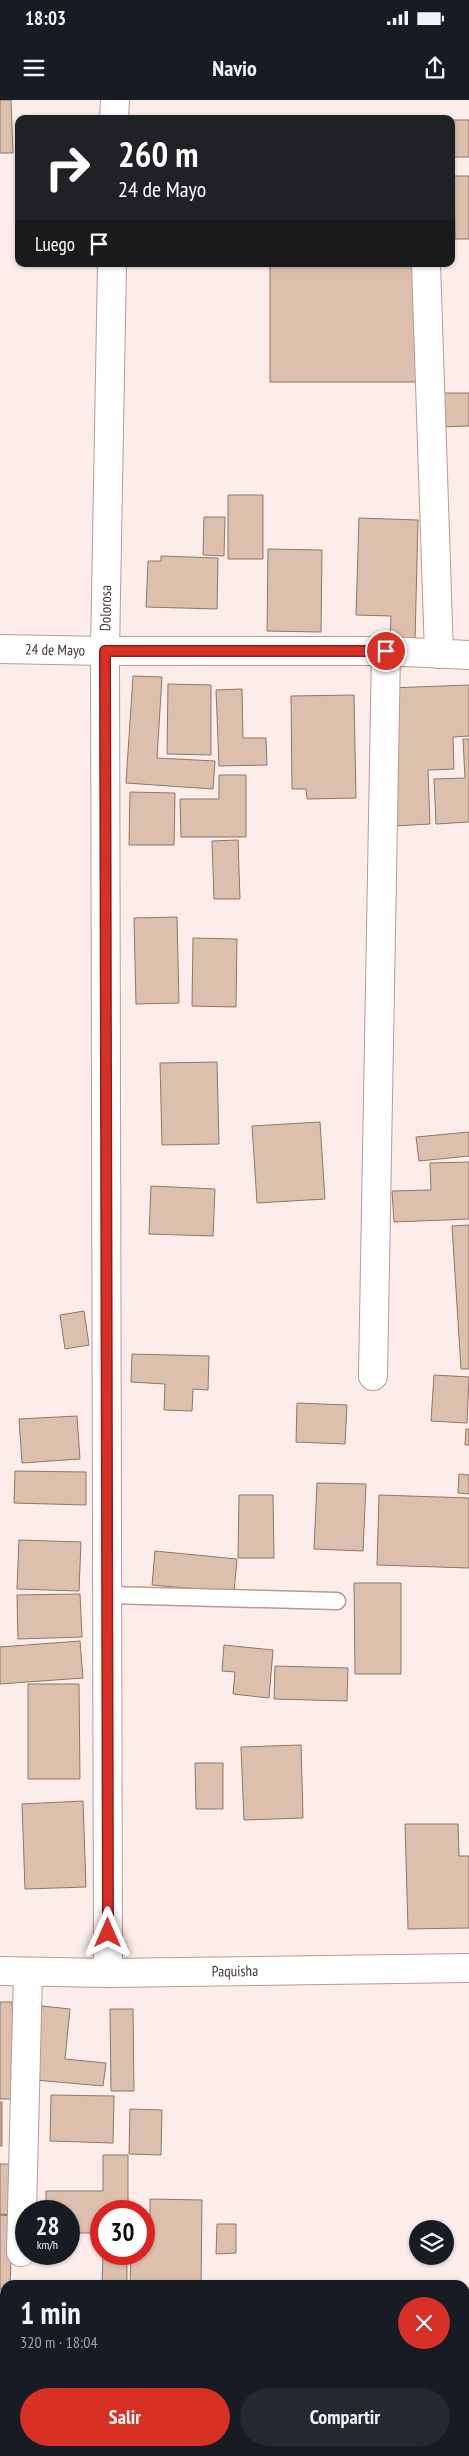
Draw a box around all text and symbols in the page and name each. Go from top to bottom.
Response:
text: 18:03 [25,6,66,30]
icon: menu [20,54,48,82]
text: Navio [212,54,257,82]
icon: share [421,54,449,82]
text: 260 m [118,131,199,177]
icon: right [35,135,100,200]
text: 24 de Mayo [118,175,206,203]
icon: arrive [85,230,113,258]
text: Luego [35,232,75,256]
street label: Dolorosa [95,585,115,631]
pin [365,630,407,672]
icon: arrive [372,637,400,665]
street label: 24 de Mayo [25,639,85,660]
position arrow [81,1906,133,1958]
street label: Paquisha [212,1961,258,1981]
speed limit sign: 30 [90,2200,155,2265]
text: 28 [36,2210,59,2242]
map controls [409,2220,454,2265]
button: layers [409,2220,454,2265]
text: km/h [37,2237,58,2252]
text: 1 min [20,2293,81,2332]
button: close [398,2297,450,2349]
text: 320 m · 18:04 [20,2332,98,2352]
button: Salir [20,2388,230,2446]
button: Compartir [240,2388,450,2446]

